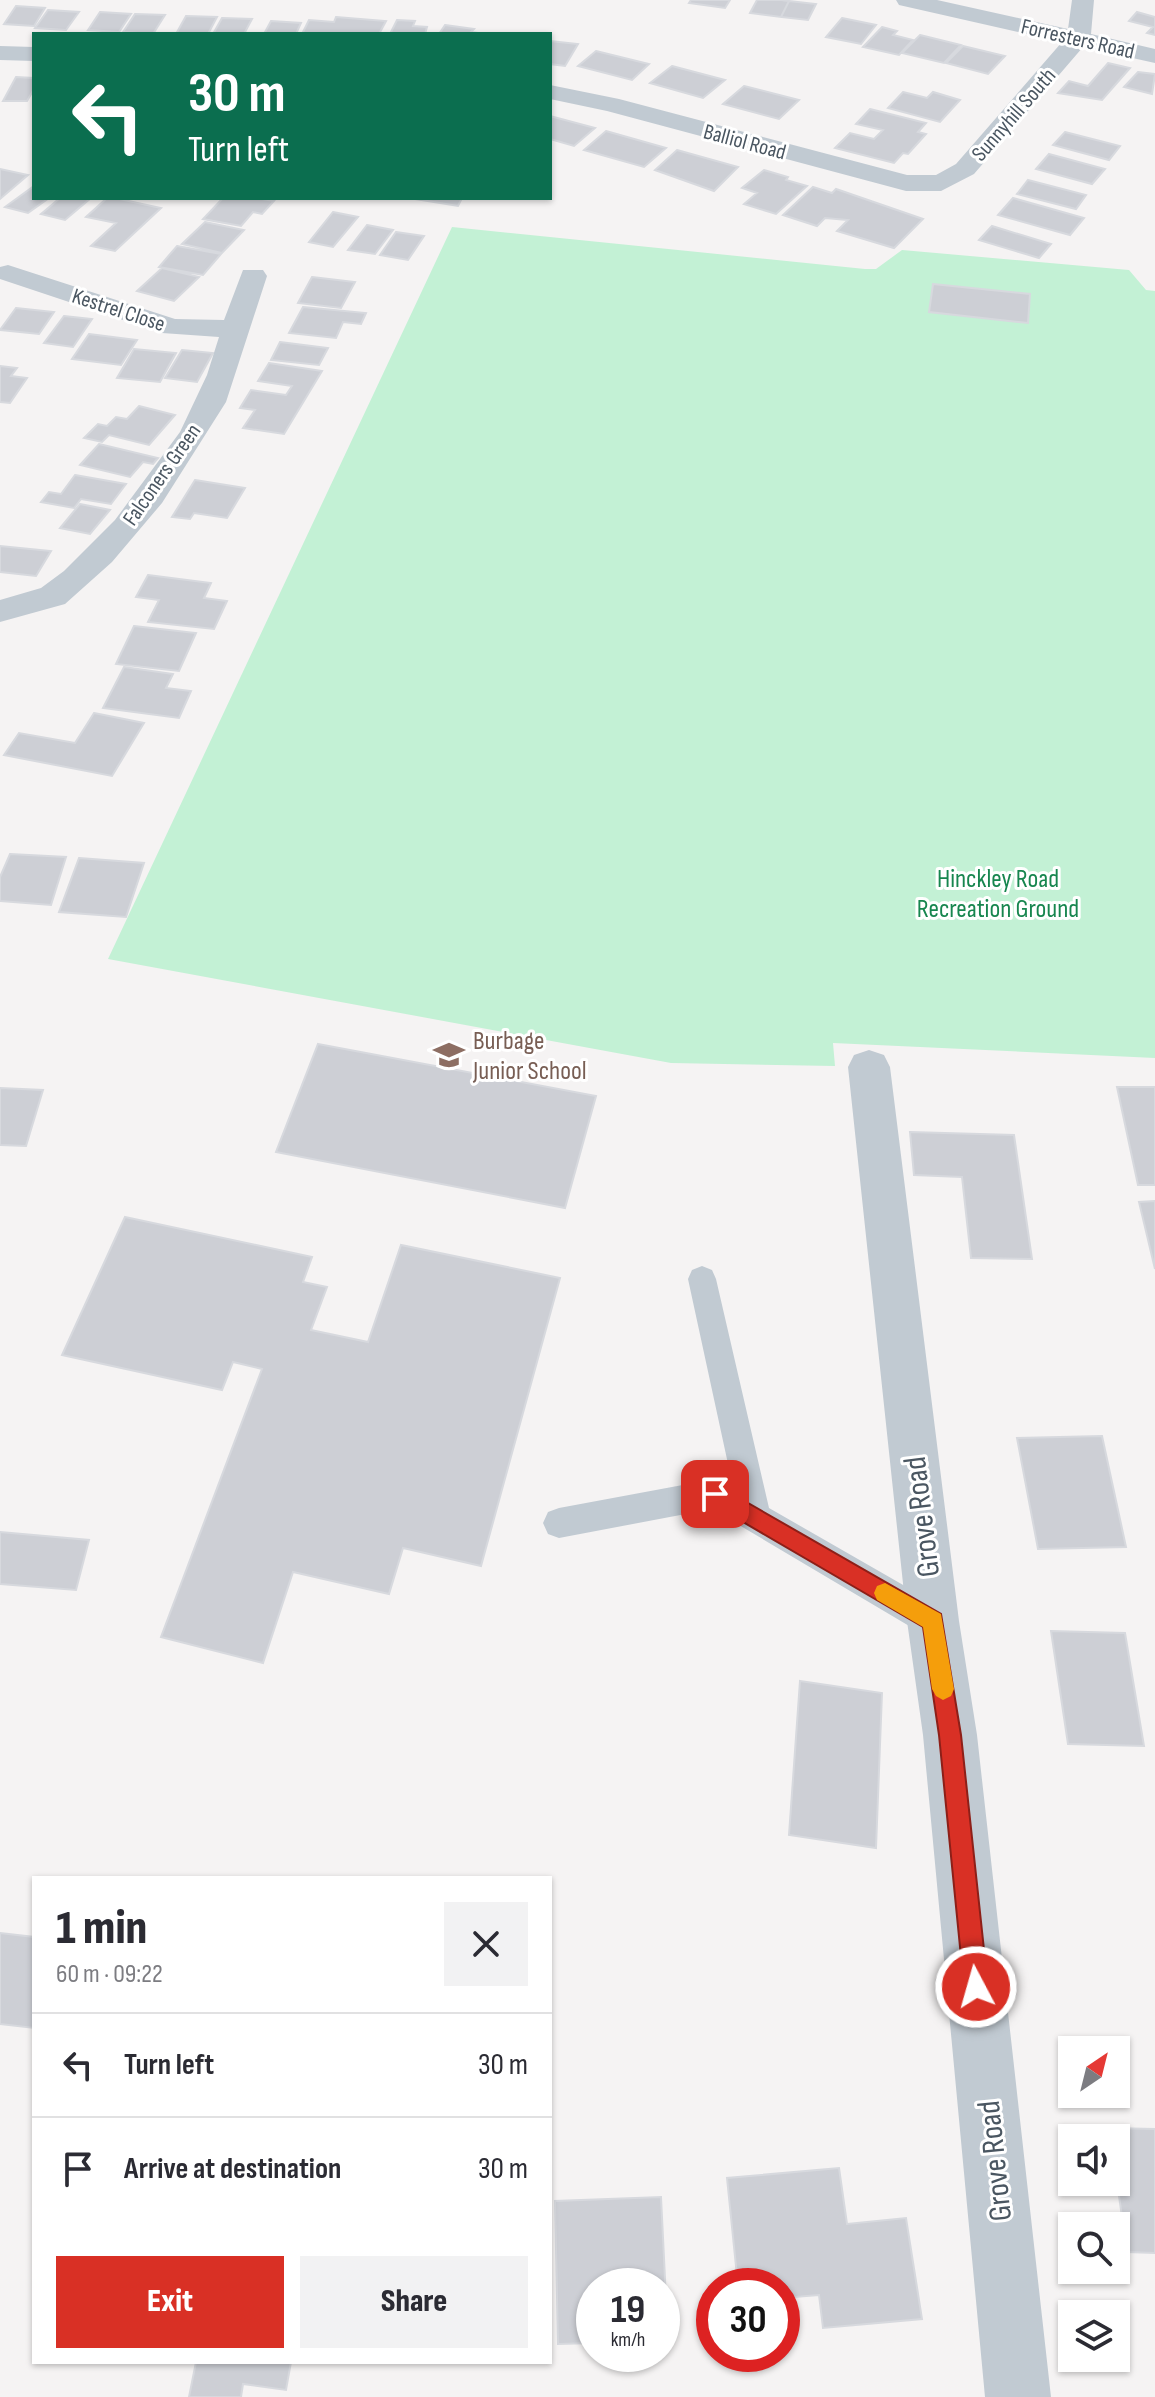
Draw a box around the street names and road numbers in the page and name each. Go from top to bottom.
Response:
street label: Forresters Road [1018,13,1137,66]
street label: Sunnyhill South [966,63,1062,167]
street label: Balliol Road [700,118,789,166]
street label: Kestrel Close [69,283,168,338]
street label: Falconers Green [117,419,207,531]
street label: Grove Road [896,1454,949,1579]
street label: Grove Road [970,2099,1021,2223]

